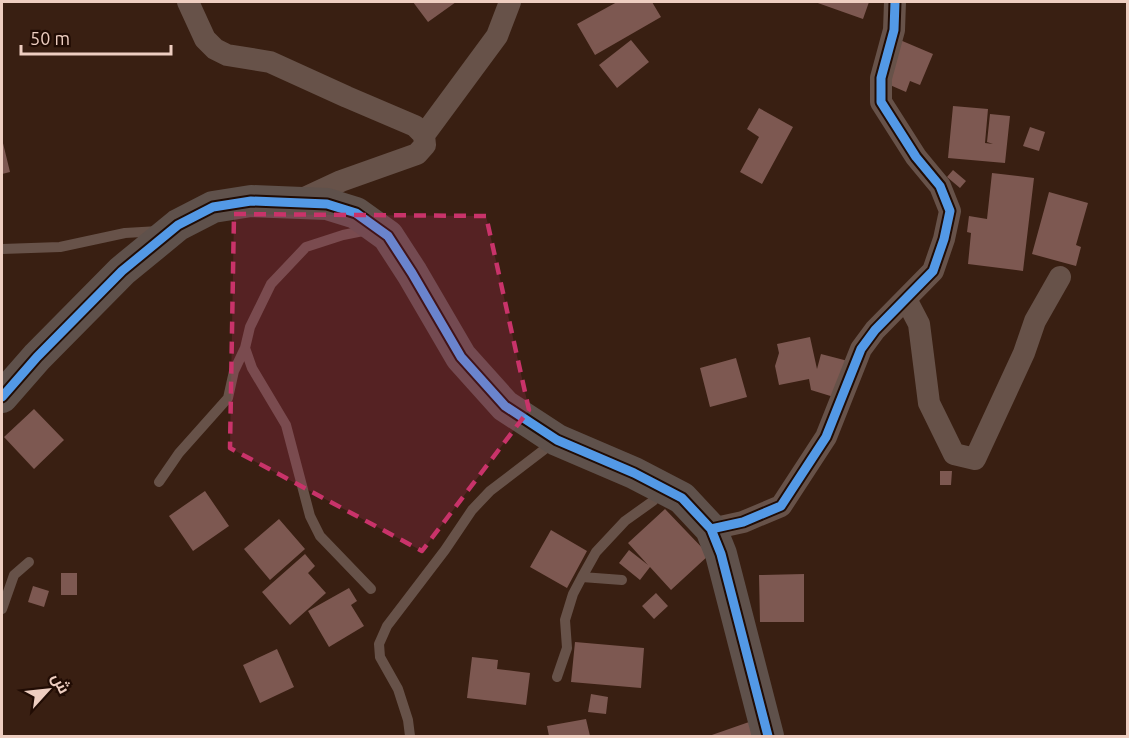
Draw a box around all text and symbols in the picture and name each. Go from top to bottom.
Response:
scale bar [21,18,171,56]
text: 50 m [30,28,70,48]
north arrow [18,660,78,720]
text: ش [48,670,74,697]

